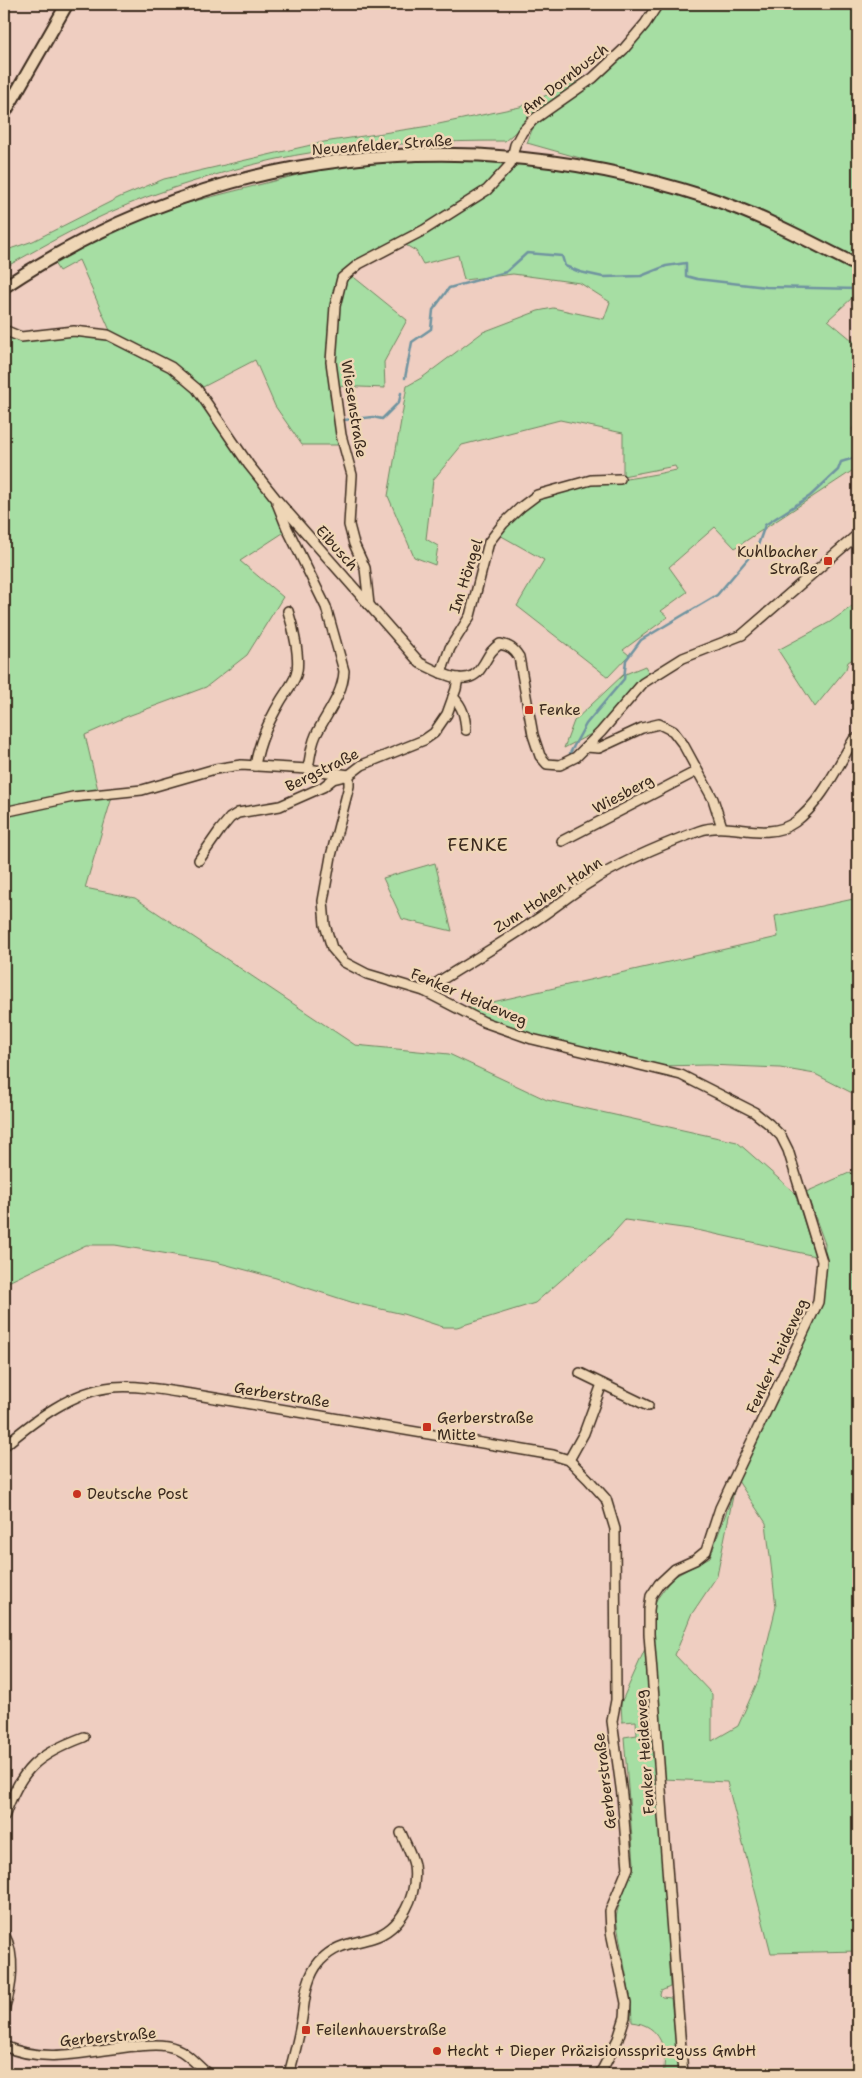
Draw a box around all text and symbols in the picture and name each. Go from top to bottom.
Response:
street label: Am Dornbusch [518,39,612,119]
street label: Neuenfelder Straße [311,130,453,160]
street label: Wiesenstraße [336,359,372,459]
street label: Eibusch [311,521,363,575]
street label: Im Höngel [445,536,488,616]
place label: Kuhlbacher Straße [737,542,818,579]
marker: Kuhlbacher Straße [822,555,834,567]
place label: Fenke [539,700,581,720]
marker: Fenke [523,704,535,716]
street label: Bergstraße [282,744,362,796]
street label: Wiesberg [589,770,657,818]
district label: FENKE [447,833,509,857]
street label: Zum Hohen Hahn [490,853,606,937]
street label: Fenker Heideweg [408,963,530,1031]
street label: Fenker Heideweg [742,1295,812,1417]
street label: Gerberstraße [233,1378,331,1412]
place label: Gerberstraße Mitte [437,1408,534,1445]
marker: Gerberstraße Mitte [421,1421,433,1433]
place label: Deutsche Post [87,1484,188,1504]
marker: Deutsche Post [71,1488,83,1500]
street label: Fenker Heideweg [631,1689,659,1815]
street label: Gerberstraße [589,1732,621,1830]
place label: Feilenhauerstraße [316,2020,447,2040]
street label: Gerberstraße [59,2023,157,2051]
marker: Feilenhauerstraße [300,2024,312,2036]
place label: Hecht + Dieper Präzisionsspritzguss GmbH [447,2041,756,2061]
marker: Hecht + Dieper Präzisionsspritzguss GmbH [431,2045,443,2057]

